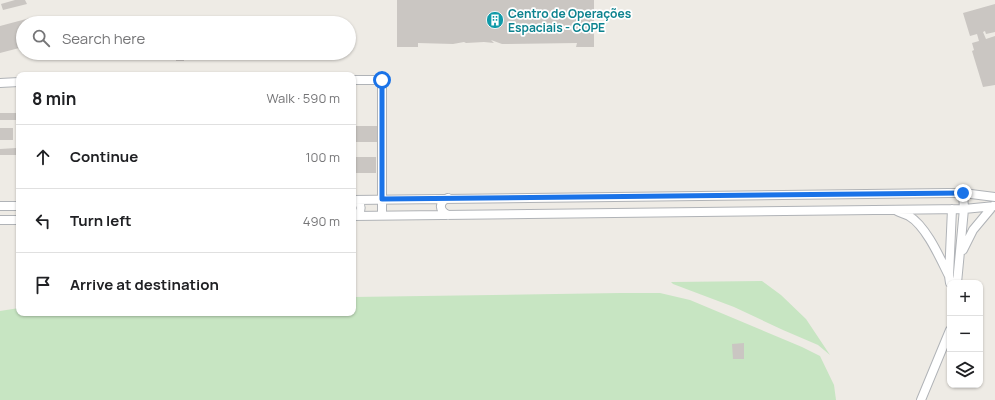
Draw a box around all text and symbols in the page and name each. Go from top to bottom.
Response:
place label: Centro de Operações Espaciais - COPE [508,5,632,36]
building icon: Centro de Operações Espaciais - COPE [485,10,505,30]
search box [16,16,356,60]
icon: search [30,27,52,49]
text: Search here [62,28,145,49]
route start [373,71,391,89]
text: 8 min [32,87,77,110]
text: Walk · 590 m [266,89,340,107]
icon: ahead [32,146,54,168]
text: Continue [70,146,138,167]
text: 100 m [305,148,340,166]
route end [954,184,972,202]
icon: left [32,210,54,232]
text: Turn left [70,210,132,231]
text: 490 m [303,212,340,230]
icon: arrive [32,274,54,296]
text: Arrive at destination [70,274,219,295]
map controls [947,280,983,388]
button: + [947,280,983,316]
button: − [947,316,983,352]
button: layers [947,352,983,388]

